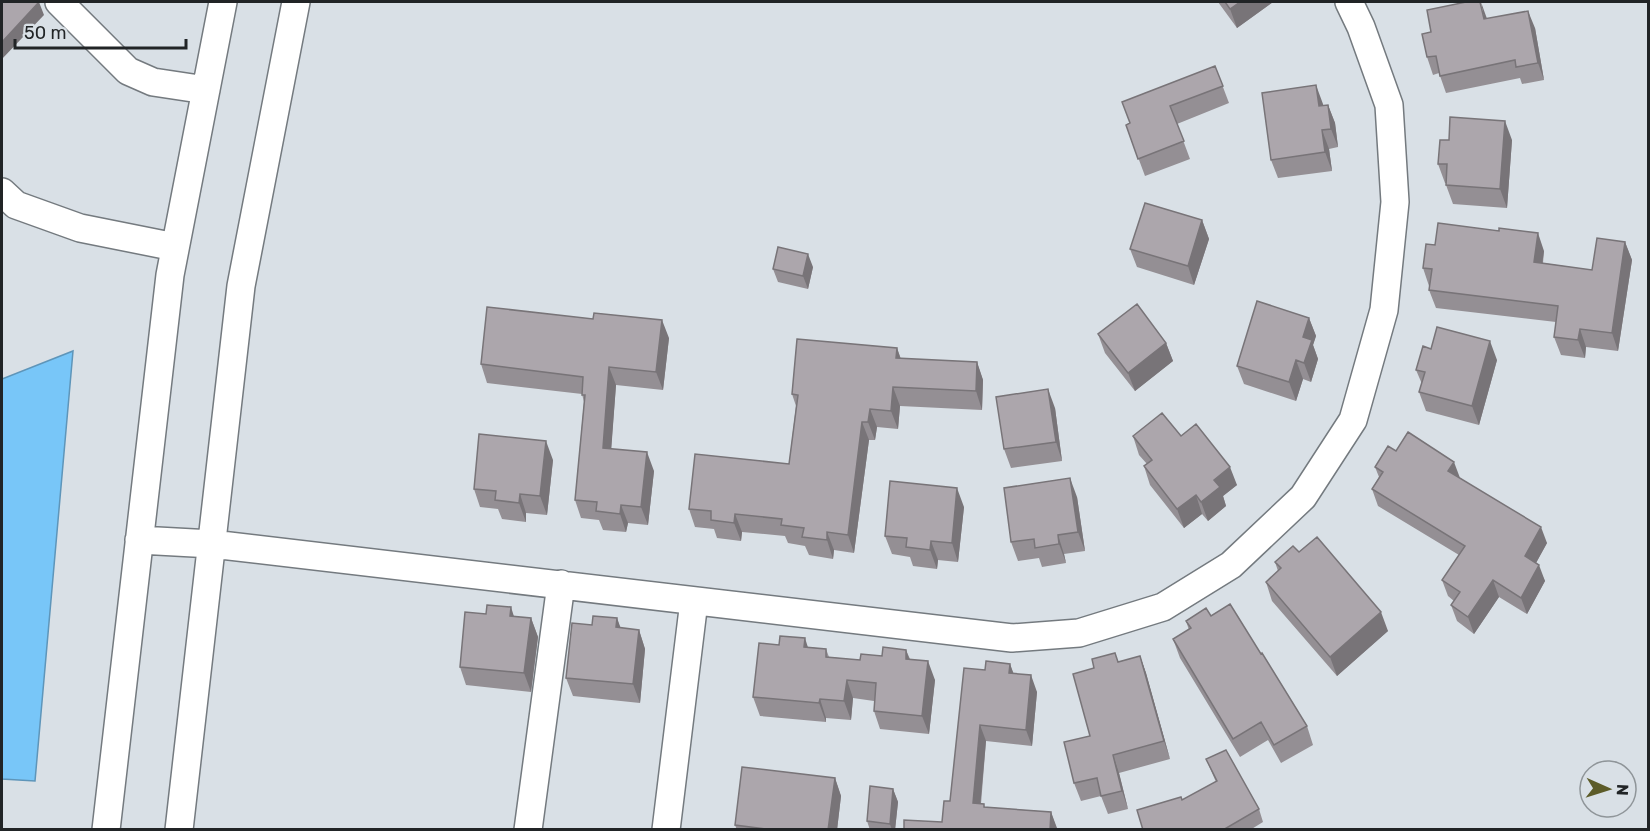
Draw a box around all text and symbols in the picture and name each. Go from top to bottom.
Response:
scale bar [15,12,186,50]
text: 50 m [24,22,67,44]
north arrow [1578,759,1638,819]
text: N [1613,784,1632,796]

